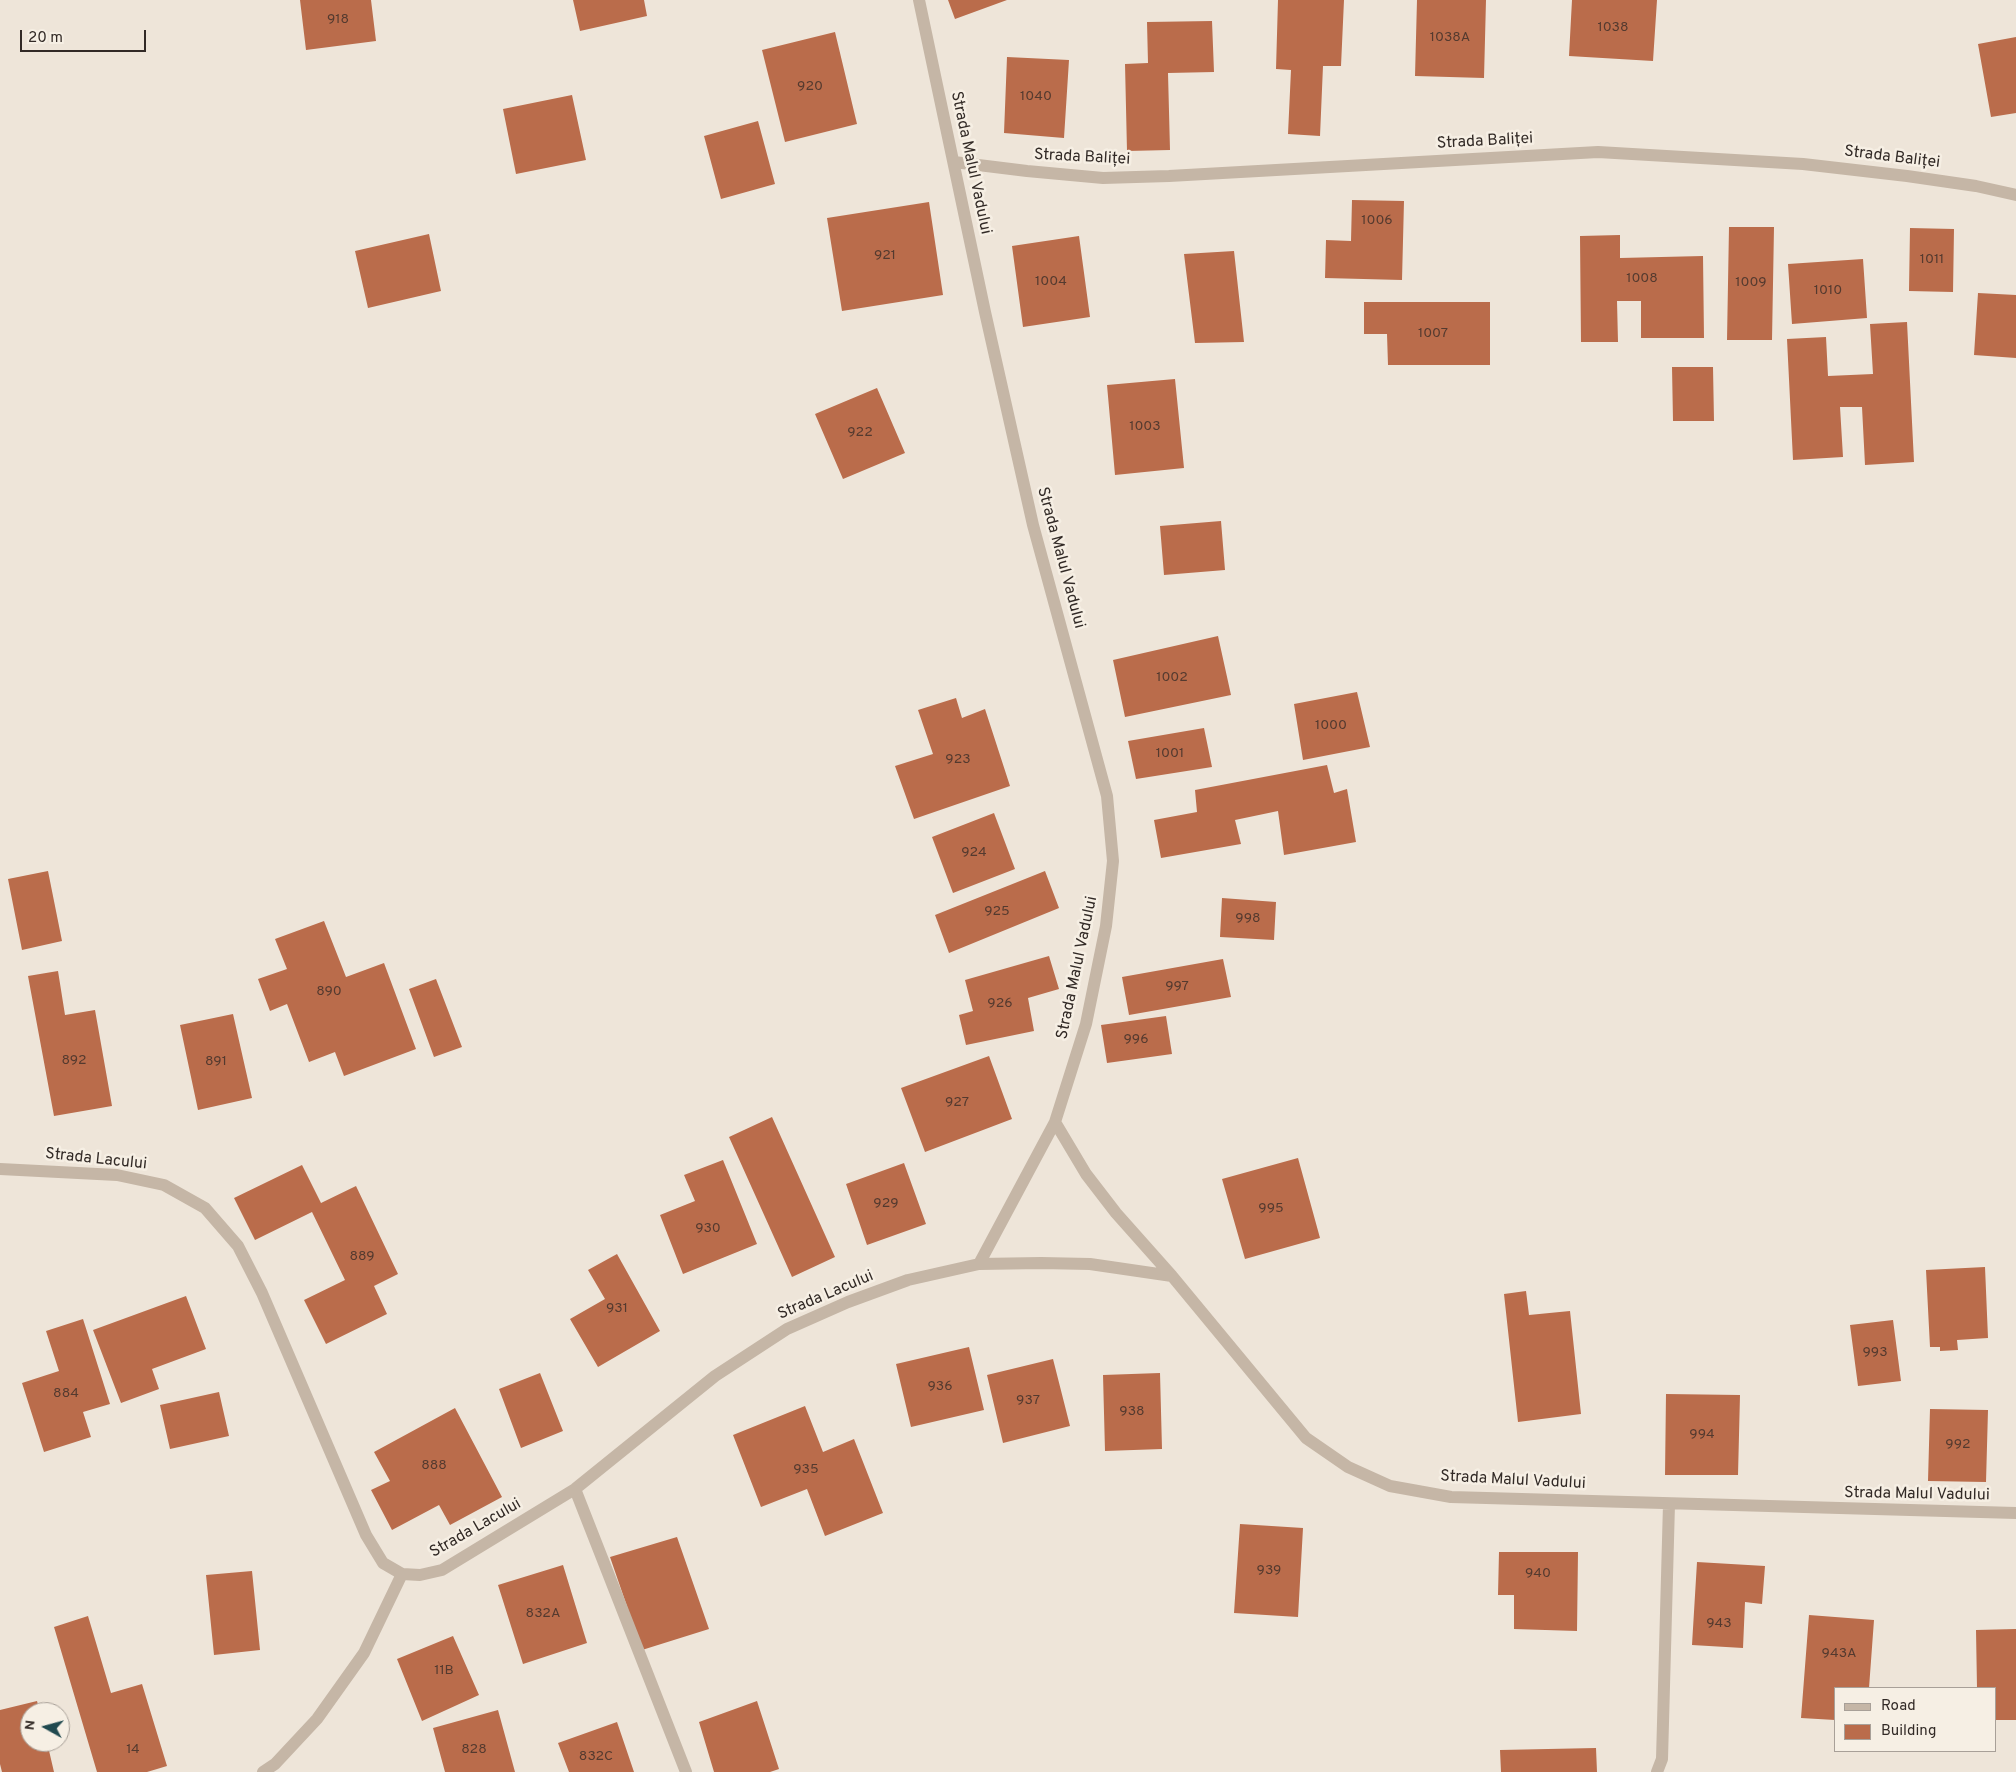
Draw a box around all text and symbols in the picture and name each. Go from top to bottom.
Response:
house number: 918 [327,12,349,28]
scale bar [22,20,149,52]
house number: 1038 [1597,20,1629,36]
text: 20 m [28,29,63,48]
house number: 1038A [1430,30,1470,46]
house number: 920 [797,79,823,95]
house number: 1040 [1020,89,1052,105]
street label: Strada Malul Vadului [945,90,995,236]
street label: Strada Baliței [1436,130,1534,154]
street label: Strada Baliței [1843,143,1941,173]
street label: Strada Baliței [1033,146,1131,170]
house number: 1006 [1361,213,1393,229]
house number: 921 [874,248,896,264]
house number: 1011 [1920,252,1944,268]
house number: 1008 [1626,271,1658,287]
house number: 1004 [1035,274,1067,290]
house number: 1009 [1735,275,1767,291]
house number: 1010 [1814,283,1842,299]
house number: 1007 [1418,326,1448,342]
house number: 1003 [1129,419,1161,435]
house number: 922 [847,425,873,441]
street label: Strada Malul Vadului [1032,485,1088,631]
house number: 1002 [1156,670,1188,686]
house number: 1000 [1315,718,1347,734]
house number: 1001 [1156,746,1184,762]
house number: 923 [945,752,971,768]
house number: 924 [961,845,987,861]
street label: Strada Malul Vadului [1053,895,1103,1041]
house number: 925 [984,904,1010,920]
house number: 998 [1235,911,1261,927]
house number: 997 [1165,979,1189,995]
house number: 890 [316,984,342,1000]
house number: 926 [987,996,1013,1012]
house number: 996 [1123,1032,1149,1048]
house number: 892 [61,1053,87,1069]
house number: 891 [205,1054,227,1070]
house number: 927 [945,1095,969,1111]
street label: Strada Lacului [44,1145,148,1175]
house number: 929 [873,1196,899,1212]
house number: 995 [1258,1201,1284,1217]
house number: 930 [695,1221,721,1237]
house number: 889 [349,1249,375,1265]
street label: Strada Lacului [775,1267,877,1325]
house number: 931 [606,1301,628,1317]
house number: 993 [1862,1345,1888,1361]
house number: 936 [927,1379,953,1395]
house number: 884 [53,1386,79,1402]
house number: 937 [1016,1393,1040,1409]
house number: 938 [1119,1404,1145,1420]
house number: 994 [1689,1427,1715,1443]
house number: 992 [1945,1437,1971,1453]
house number: 888 [421,1458,447,1474]
house number: 935 [793,1462,819,1478]
street label: Strada Malul Vadului [1440,1468,1586,1494]
street label: Strada Malul Vadului [1844,1484,1990,1506]
street label: Strada Lacului [427,1495,525,1563]
house number: 939 [1257,1563,1281,1579]
house number: 940 [1525,1566,1551,1582]
house number: 832A [526,1606,560,1622]
house number: 943 [1706,1616,1732,1632]
house number: 943A [1822,1646,1856,1662]
house number: 11B [434,1663,454,1679]
legend [1834,1687,1996,1752]
text: Road [1881,1697,1916,1716]
north arrow [20,1702,70,1752]
text: N [22,1719,40,1731]
text: Building [1881,1722,1936,1741]
house number: 14 [126,1742,140,1758]
house number: 828 [461,1742,487,1758]
house number: 832C [579,1749,613,1765]

